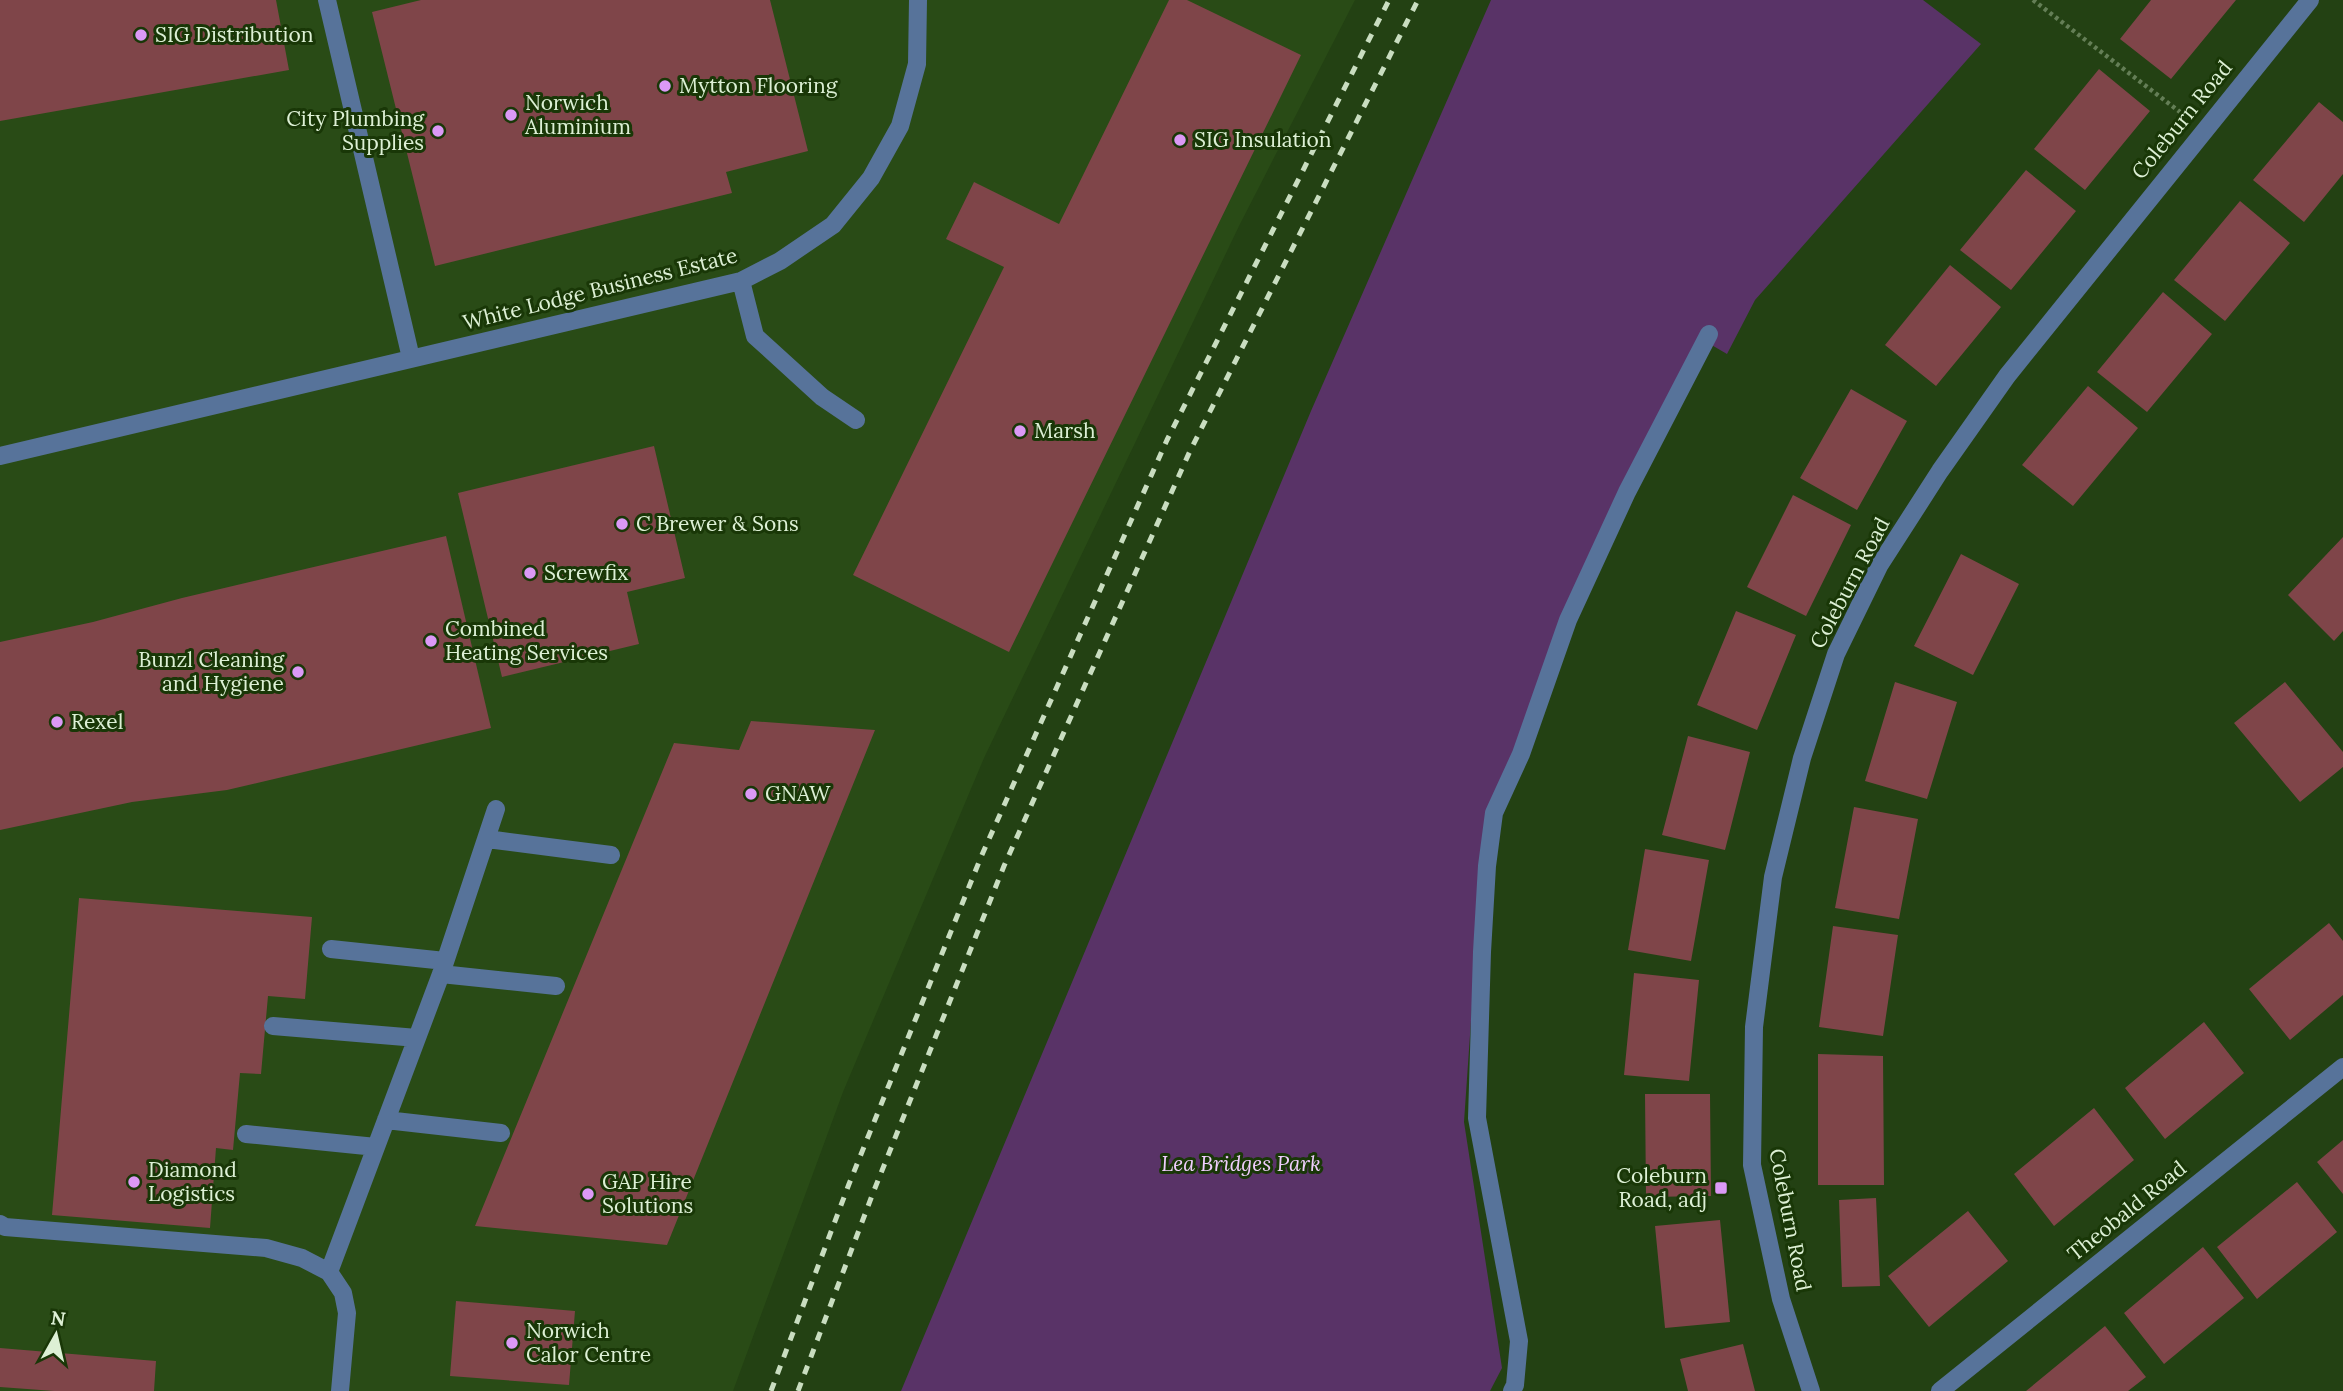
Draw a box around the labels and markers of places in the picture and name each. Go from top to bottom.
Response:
place label: SIG Distribution [155,21,314,48]
marker: SIG Distribution [133,27,149,43]
place label: Mytton Flooring [679,72,838,99]
marker: Mytton Flooring [657,78,673,94]
place label: Norwich Aluminium [524,89,631,140]
place label: City Plumbing Supplies [286,105,424,156]
marker: Norwich Aluminium [503,107,519,123]
marker: City Plumbing Supplies [430,123,446,139]
place label: SIG Insulation [1194,126,1332,153]
marker: SIG Insulation [1172,132,1188,148]
place label: Marsh [1034,417,1096,444]
marker: Marsh [1012,423,1028,439]
place label: C Brewer & Sons [636,510,799,537]
marker: C Brewer & Sons [614,516,630,532]
place label: Screwfix [544,559,628,586]
marker: Screwfix [522,565,538,581]
place label: Combined Heating Services [445,615,608,666]
marker: Combined Heating Services [423,633,439,649]
place label: Bunzl Cleaning and Hygiene [138,646,284,697]
marker: Bunzl Cleaning and Hygiene [290,664,306,680]
place label: Rexel [71,708,123,735]
marker: Rexel [49,714,65,730]
place label: GNAW [765,780,831,807]
marker: GNAW [743,786,759,802]
place label: Diamond Logistics [148,1156,237,1207]
place label: Coleburn Road, adj [1616,1162,1707,1213]
place label: GAP Hire Solutions [602,1168,693,1219]
marker: Diamond Logistics [126,1174,142,1190]
marker: Coleburn Road, adj [1713,1180,1729,1196]
marker: GAP Hire Solutions [580,1186,596,1202]
place label: Norwich Calor Centre [526,1317,651,1368]
marker: Norwich Calor Centre [504,1335,520,1351]

